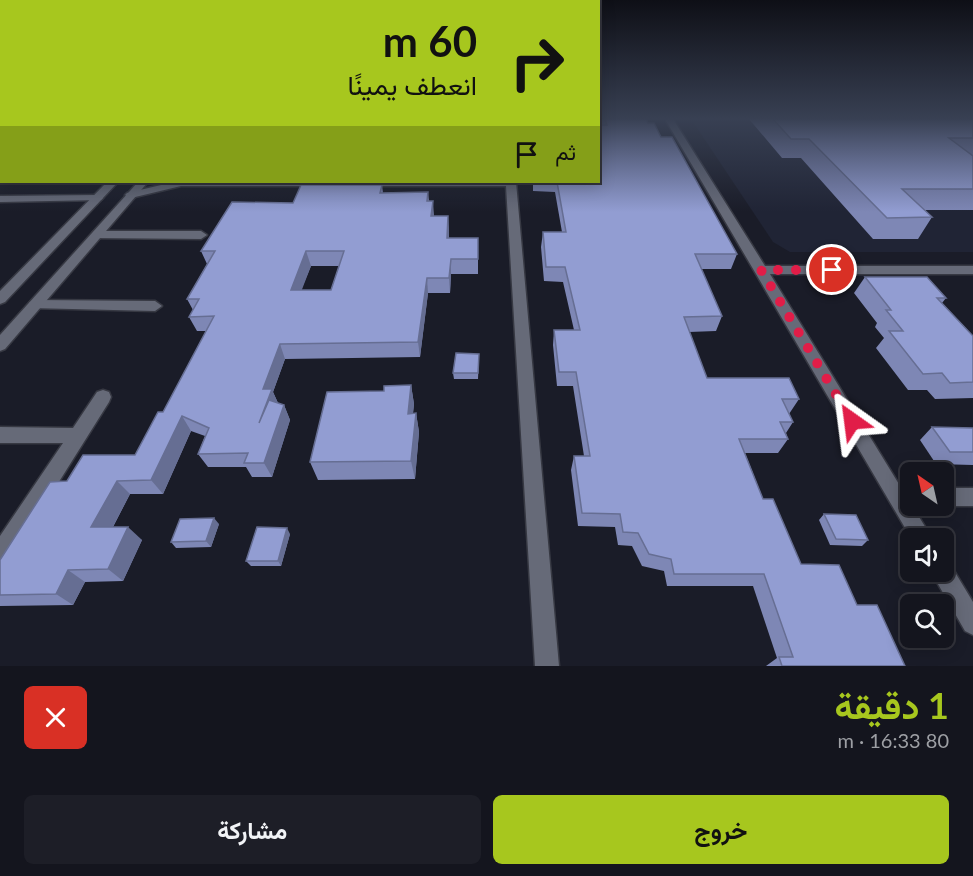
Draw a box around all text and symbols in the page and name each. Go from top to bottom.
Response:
text: 60 m [383,16,477,66]
icon: right [498,24,576,102]
text: انعطف يمينًا [348,68,477,101]
icon: arrive [510,138,543,171]
text: ثم [555,138,576,165]
pin [806,244,857,295]
icon: arrive [815,253,848,286]
position arrow [820,389,884,453]
north arrow [900,462,954,516]
map controls [900,462,954,648]
button: sound [900,528,954,582]
button: search [900,594,954,648]
text: 1 دقيقة [834,683,949,727]
button: close [24,686,87,749]
text: 80 m · 16:33 [837,728,949,752]
button: مشاركة [24,795,481,864]
button: خروج [493,795,949,864]

